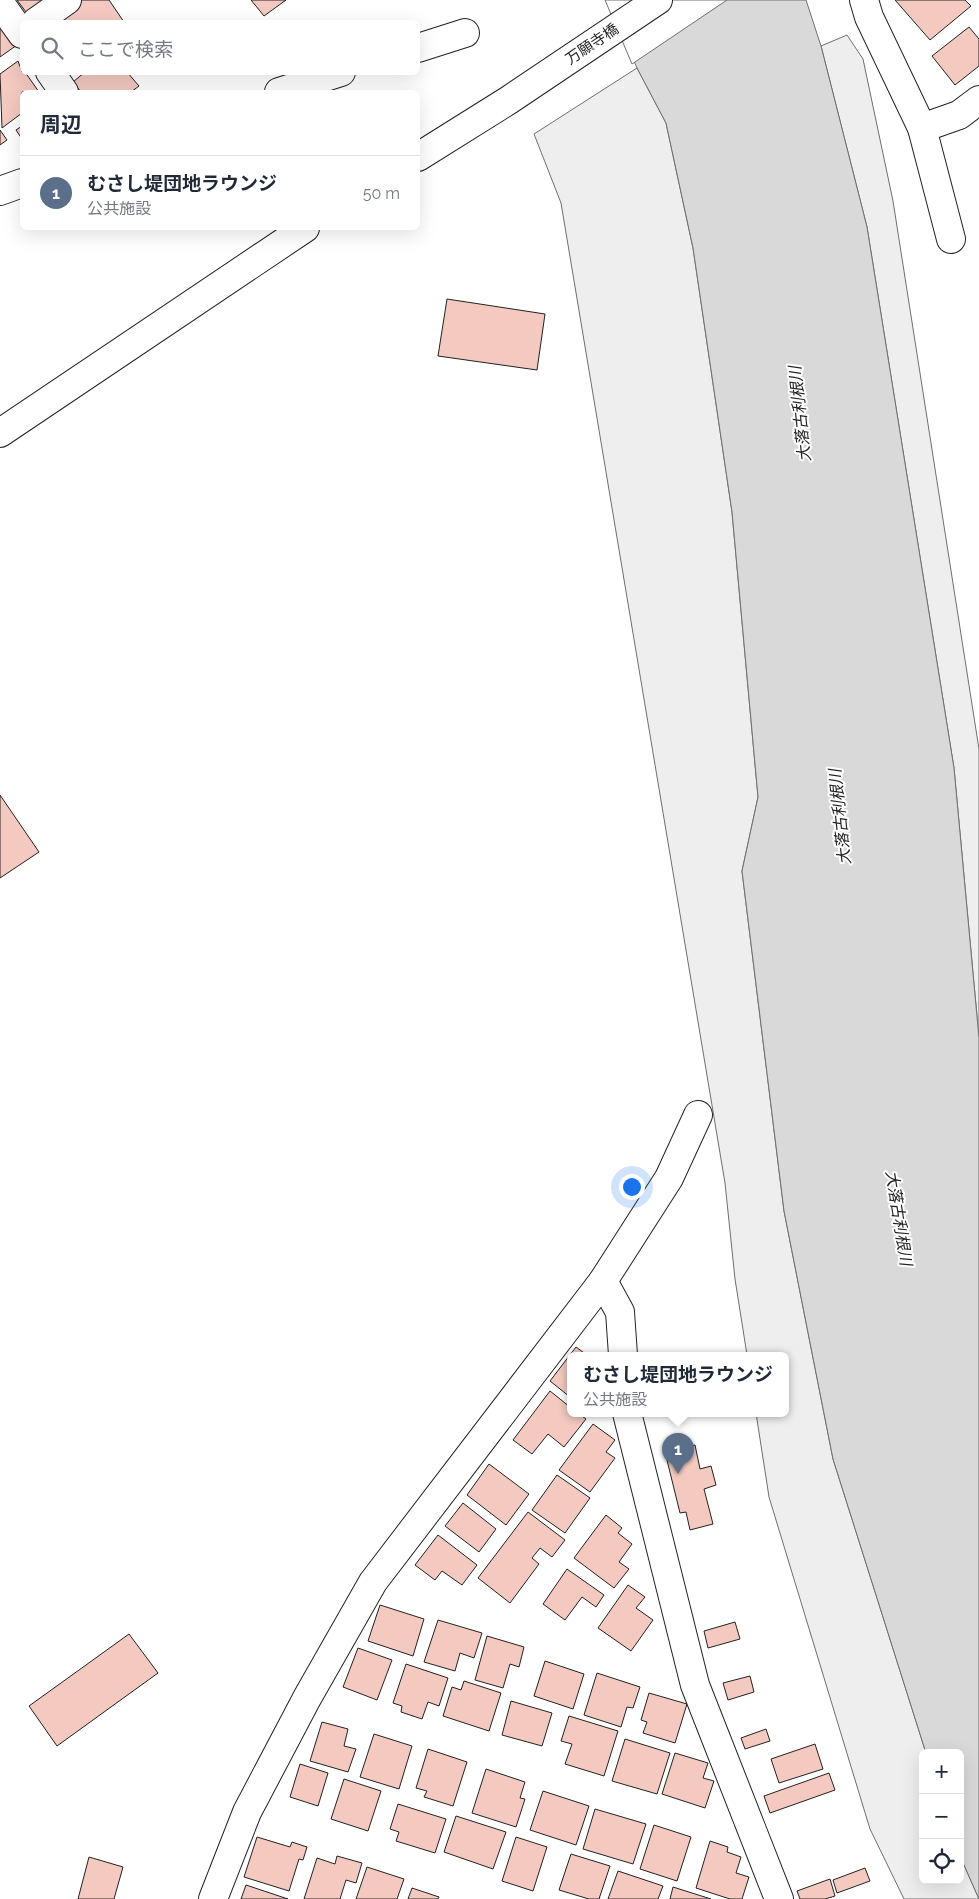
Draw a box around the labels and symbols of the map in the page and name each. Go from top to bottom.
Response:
street label: 万願寺橋 [562,20,622,68]
water label: 大落古利根川 [785,363,814,463]
water label: 大落古利根川 [825,766,854,866]
water label: 大落古利根川 [882,1169,916,1269]
your location [619,1174,645,1200]
pin: 1 [662,1433,694,1474]

